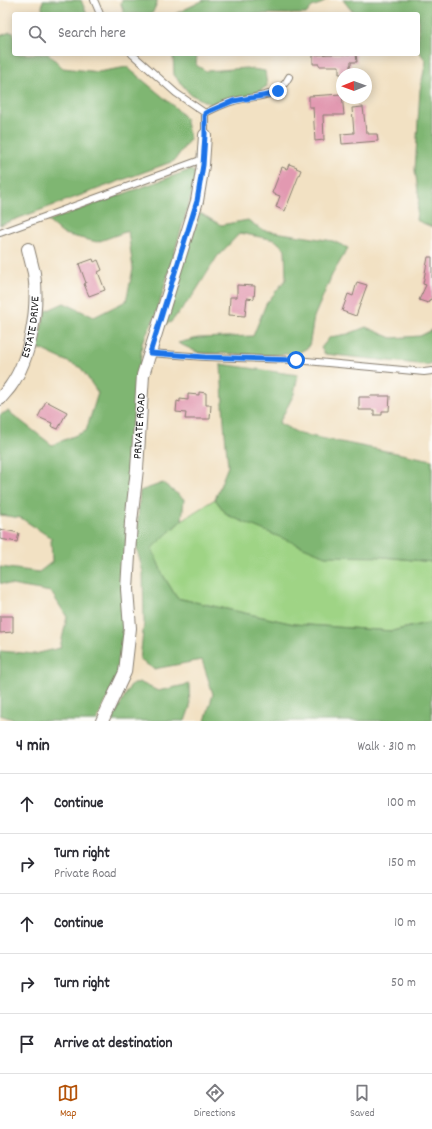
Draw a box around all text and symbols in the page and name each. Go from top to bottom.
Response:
search box [12,12,420,56]
icon: search [26,23,48,45]
text: Search here [58,23,126,45]
north arrow [336,68,372,104]
route end [269,82,287,100]
street label: ESTATE DRIVE [17,296,44,360]
route start [287,351,305,369]
street label: PRIVATE ROAD [129,393,150,460]
text: 4 min [16,735,50,759]
text: Walk · 310 m [357,738,416,757]
icon: ahead [16,793,38,815]
text: Continue [54,793,103,815]
text: 100 m [387,794,416,813]
text: Turn right [54,843,110,865]
icon: right [16,853,38,875]
text: 150 m [388,854,416,873]
text: Private Road [54,865,116,884]
icon: ahead [16,913,38,935]
text: Continue [54,913,103,935]
text: 10 m [394,914,416,933]
icon: right [16,973,38,995]
text: Turn right [54,973,110,995]
text: 50 m [391,974,416,993]
icon: arrive [16,1033,38,1055]
text: Arrive at destination [54,1033,172,1055]
tab: Map [57,1082,79,1122]
tab: Directions [194,1082,236,1122]
tab: Saved [350,1082,375,1122]

